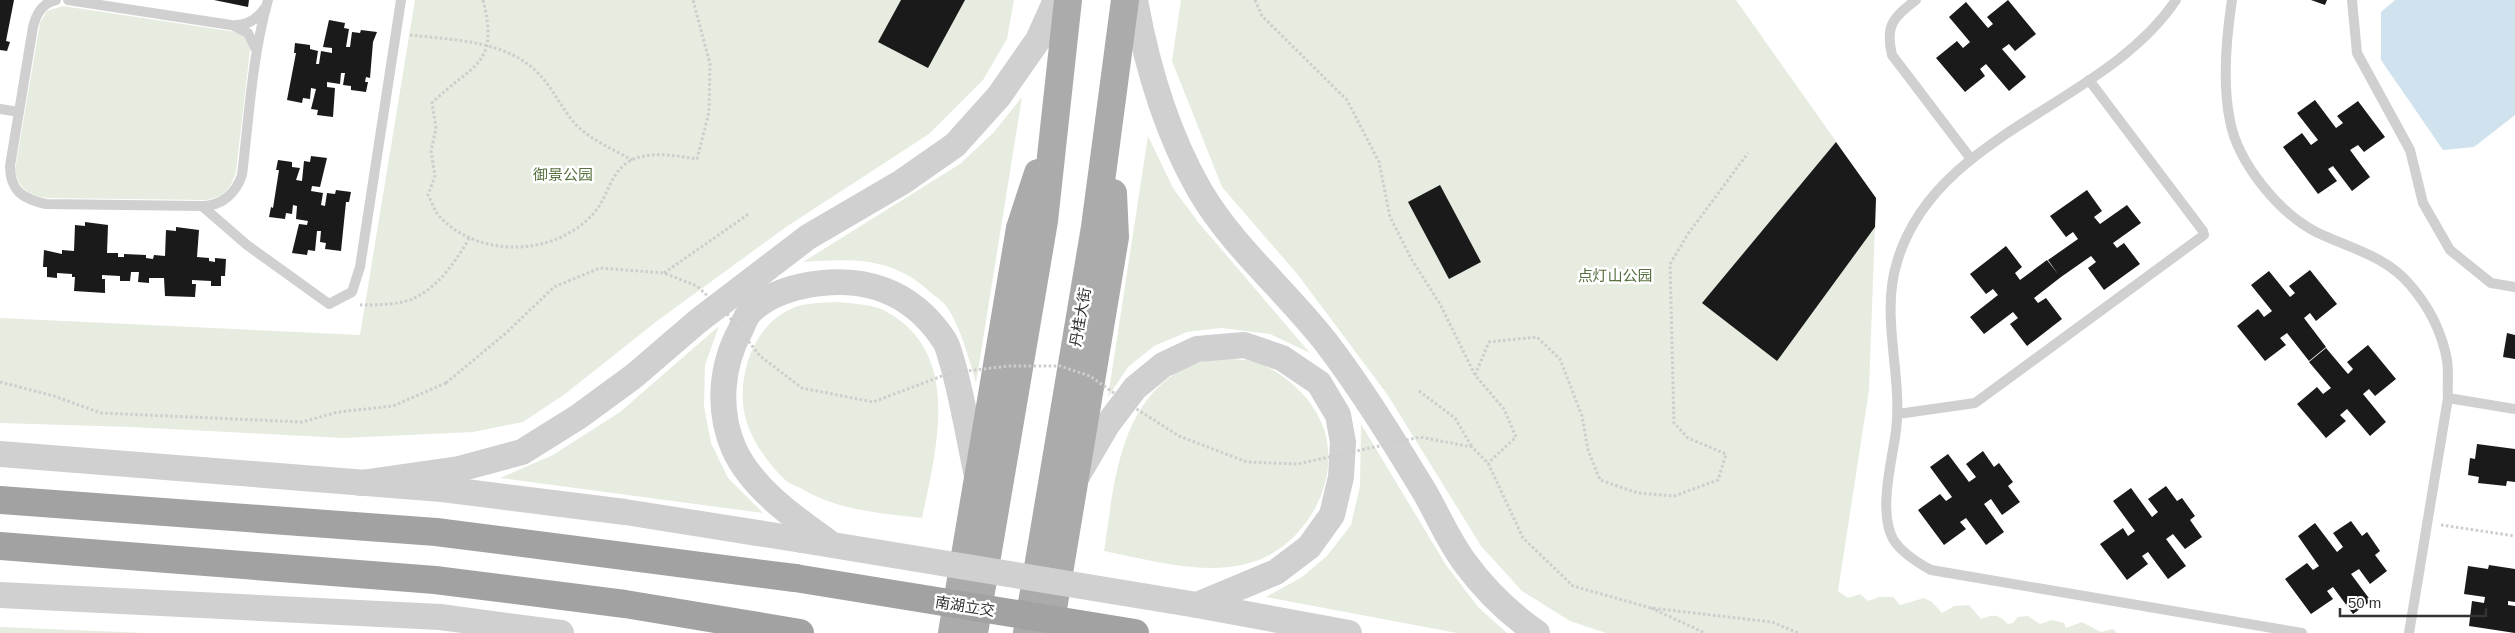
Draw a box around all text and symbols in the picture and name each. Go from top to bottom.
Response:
park label: 御景公园 [533,166,593,183]
park label: 点灯山公园 [1577,267,1653,284]
street label: 丹桂大街 [1066,286,1094,348]
scale bar [2340,586,2486,618]
street label: 南湖立交 [934,593,996,619]
text: 50 m [2348,594,2381,611]

